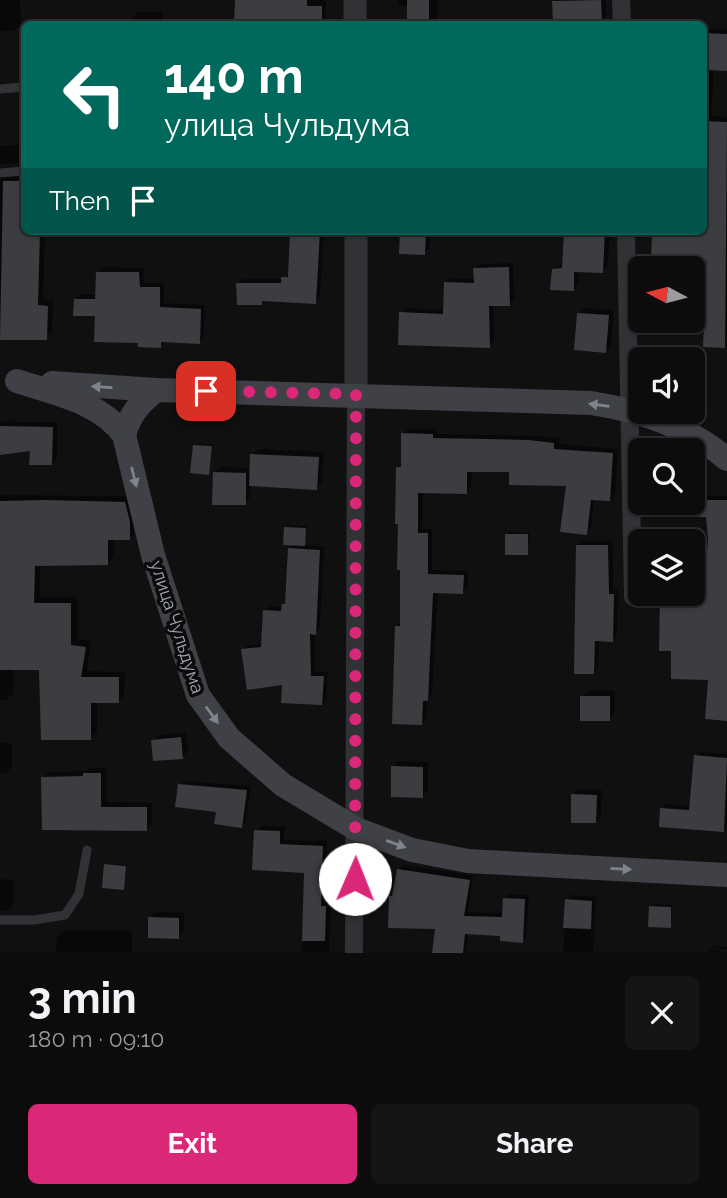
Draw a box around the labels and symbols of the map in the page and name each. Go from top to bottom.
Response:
north arrow [628,256,705,332]
pin [176,361,236,421]
one-way arrow [91,381,113,392]
one-way arrow [588,399,610,410]
one-way arrow [129,466,140,488]
street label: улица Чульдума [146,558,209,696]
one-way arrow [205,706,219,724]
one-way arrow [385,839,406,850]
position arrow [318,842,392,916]
one-way arrow [610,864,632,875]

